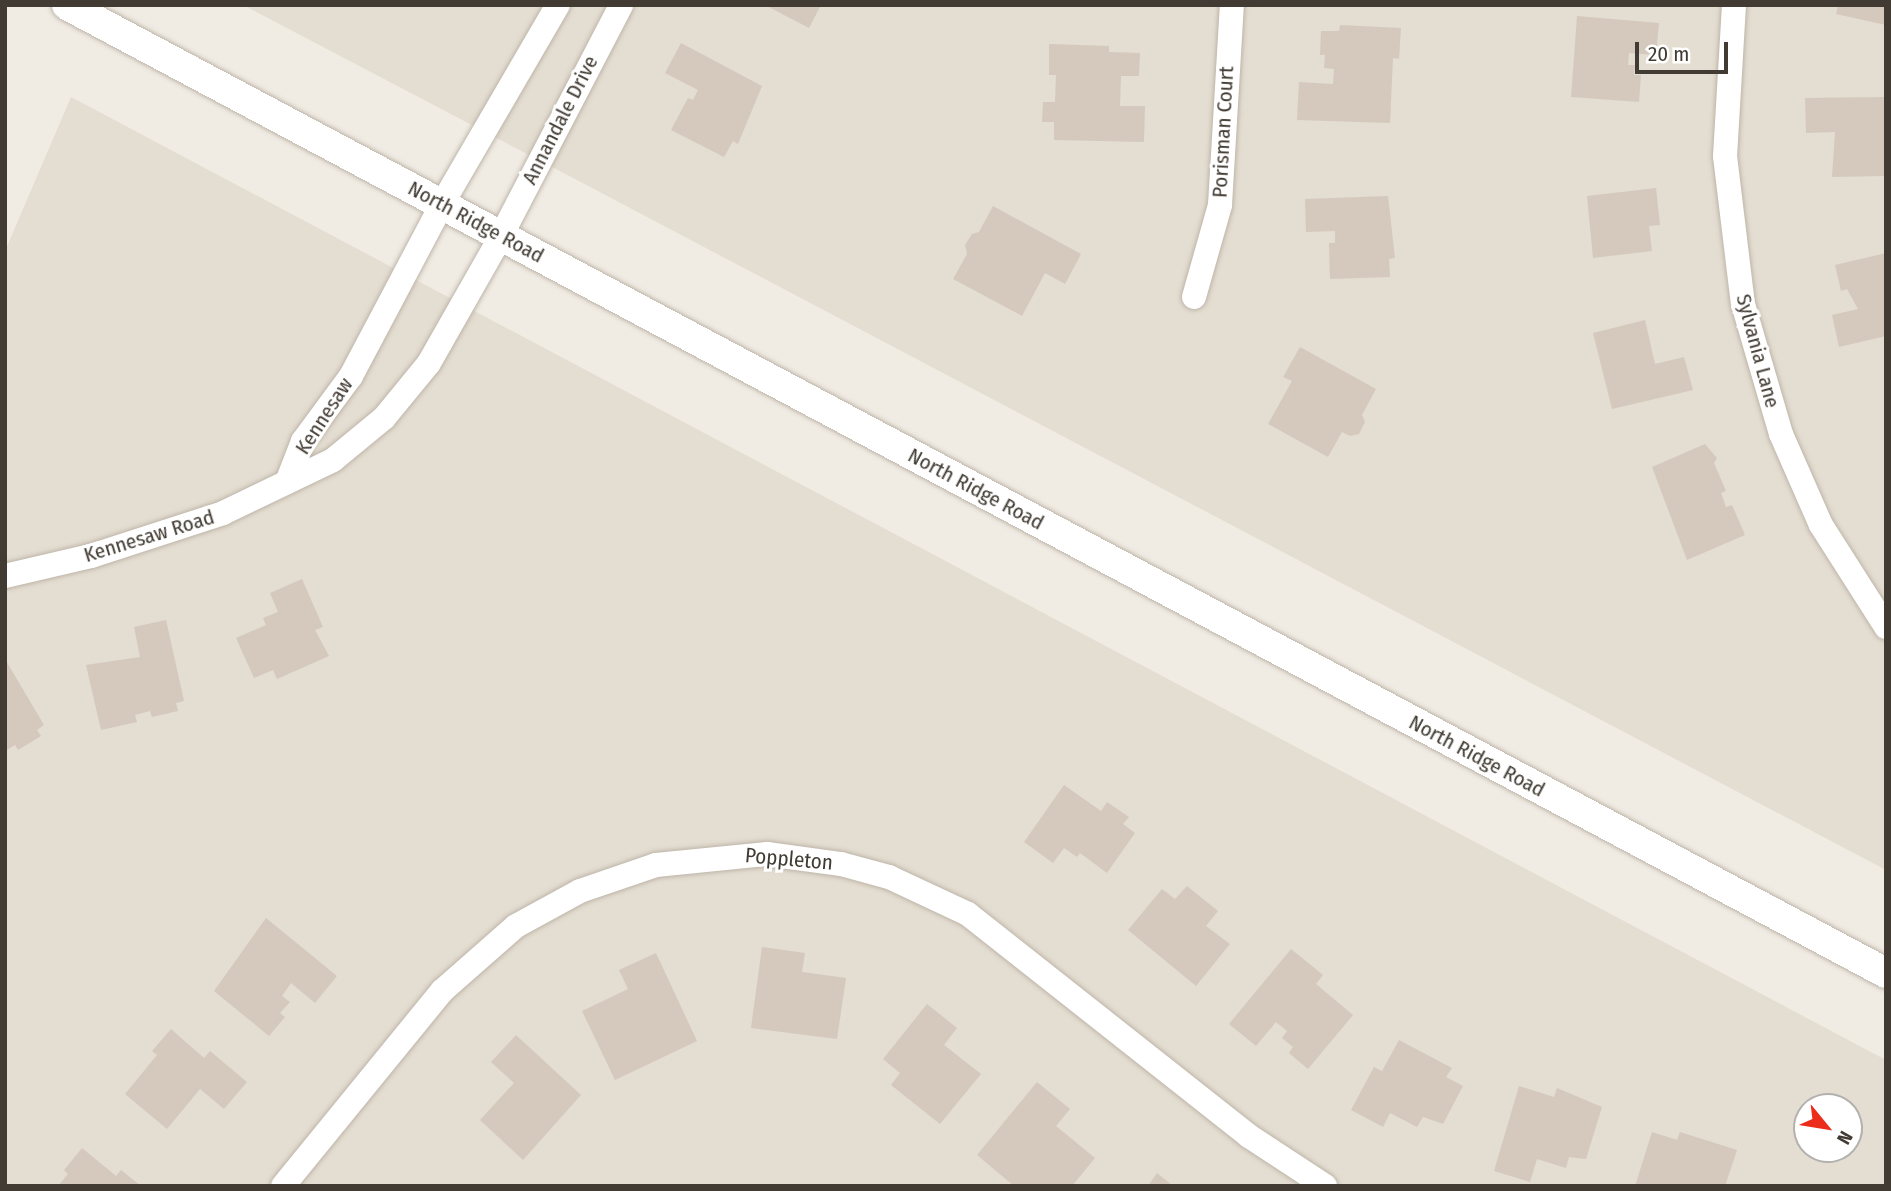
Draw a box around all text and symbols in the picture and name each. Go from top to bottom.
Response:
scale bar [1639,28,1732,72]
text: 20 m [1648,41,1689,67]
street label: Annandale Drive [517,51,603,189]
street label: Porisman Court [1207,65,1239,199]
street label: North Ridge Road [404,176,548,268]
street label: Sylvania Lane [1731,291,1785,411]
street label: Kennesaw [290,373,358,459]
street label: North Ridge Road [904,443,1048,535]
street label: Kennesaw Road [81,504,217,568]
street label: North Ridge Road [1405,710,1549,802]
street label: Poppleton [744,843,834,875]
north arrow [1793,1093,1863,1163]
text: N [1832,1127,1858,1148]

